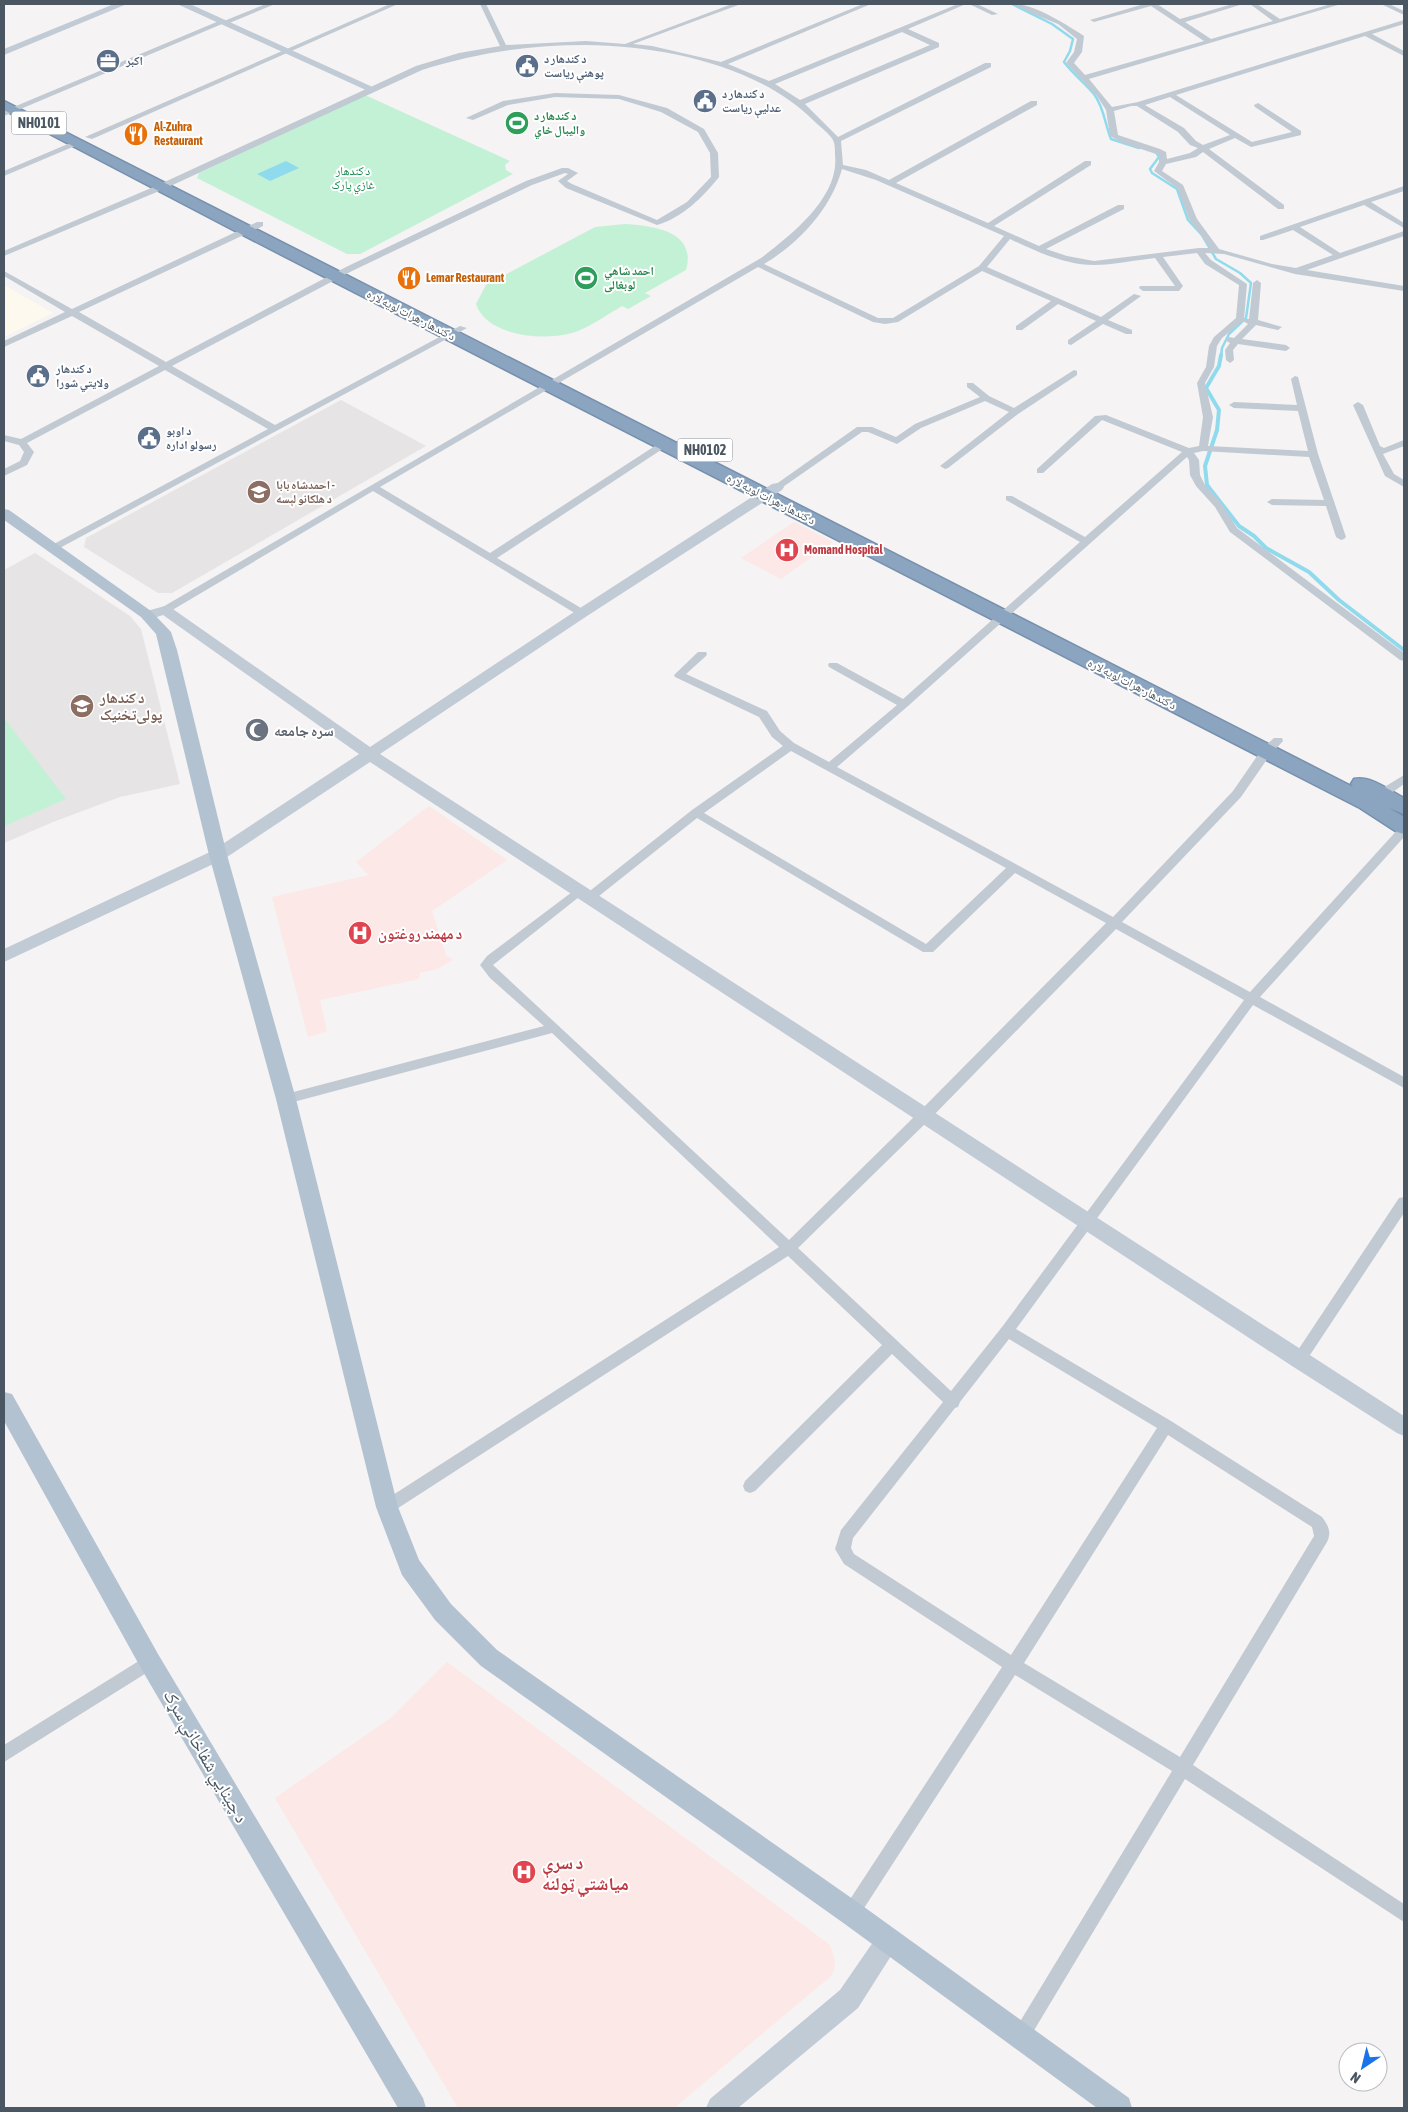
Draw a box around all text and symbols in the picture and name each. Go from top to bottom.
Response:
office icon: اکبر [95,48,121,74]
place label: د کندهار د پوهنې رياست [544,52,604,84]
public building icon: د کندهار د پوهنې رياست [514,53,540,79]
place label: اکبر [125,54,143,68]
place label: د کندهار د عدلیې رياست [722,87,781,119]
public building icon: د کندهار د عدلیې رياست [692,88,718,114]
place label: د کندهار د واليبال ځاي [534,109,585,140]
sports icon: د کندهار د واليبال ځاي [504,110,530,136]
road number: NH0101 [12,112,66,134]
place label: Al-Zuhra Restaurant [153,120,203,148]
restaurant icon: Al-Zuhra Restaurant [123,121,149,147]
park label: د کندهار غازي پارک [331,164,375,195]
place label: احمد شاهي لوبغالی [604,264,654,293]
restaurant icon: Lemar Restaurant [396,265,422,291]
sports icon: احمد شاهي لوبغالی [573,265,599,291]
place label: Lemar Restaurant [426,271,505,285]
street label: د کندهار-هرات لويه لاره [364,287,458,344]
place label: د کندهار ولايتي شورا [55,362,109,393]
public building icon: د کندهار ولايتي شورا [25,363,51,389]
place label: د اوبو رسولو اداره [166,424,217,452]
public building icon: د اوبو رسولو اداره [136,425,162,451]
road number: NH0102 [678,438,732,462]
street label: د کندهار-هرات لويه لاره [724,471,818,528]
place label: احمدشاه بابا - د هلکانو لېسه [276,478,335,507]
school or university icon: احمدشاه بابا - د هلکانو لېسه [246,479,272,505]
hospital icon: Momand Hospital [774,537,800,563]
place label: Momand Hospital [804,543,883,557]
street label: د کندهار-هرات لويه لاره [1085,656,1179,713]
place label: د کندهار پولی‌تخنیک [99,689,162,724]
school or university icon: د کندهار پولی‌تخنیک [69,693,95,719]
mosque icon: سره جامعه [244,717,270,743]
place label: سره جامعه [274,722,334,739]
hospital icon: د مهمند روغتون [347,920,373,946]
place label: د مهمند روغتون [378,925,462,943]
street label: د چينايي شفاخانې سړک [155,1686,253,1829]
place label: د سرې مياشتي ټولنه [542,1852,629,1898]
hospital icon: د سرې مياشتي ټولنه [511,1859,537,1885]
north arrow [1338,2042,1388,2092]
text: N [1348,2069,1364,2087]

